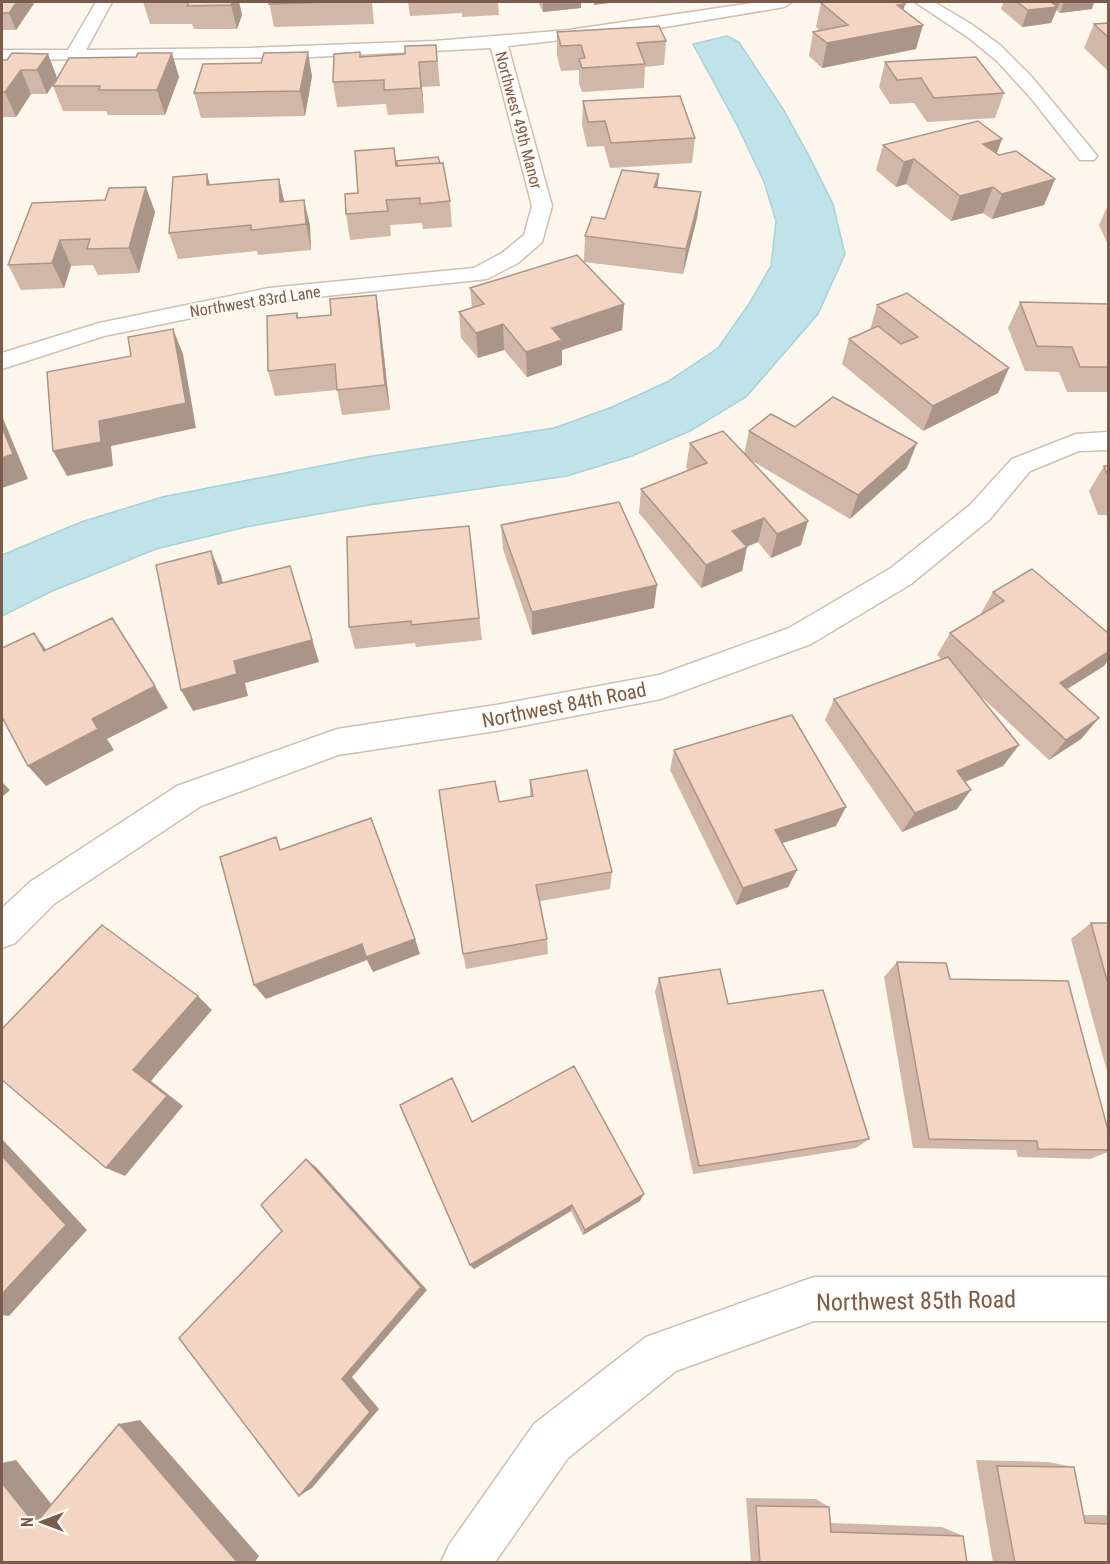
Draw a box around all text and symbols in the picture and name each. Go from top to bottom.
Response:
street label: Northwest 49th Manor [491,49,546,191]
street label: Northwest 83rd Lane [188,282,322,321]
street label: Northwest 84th Road [480,677,648,733]
street label: Northwest 85th Road [816,1285,1016,1317]
north arrow [12,1492,72,1552]
text: N [18,1517,37,1527]

